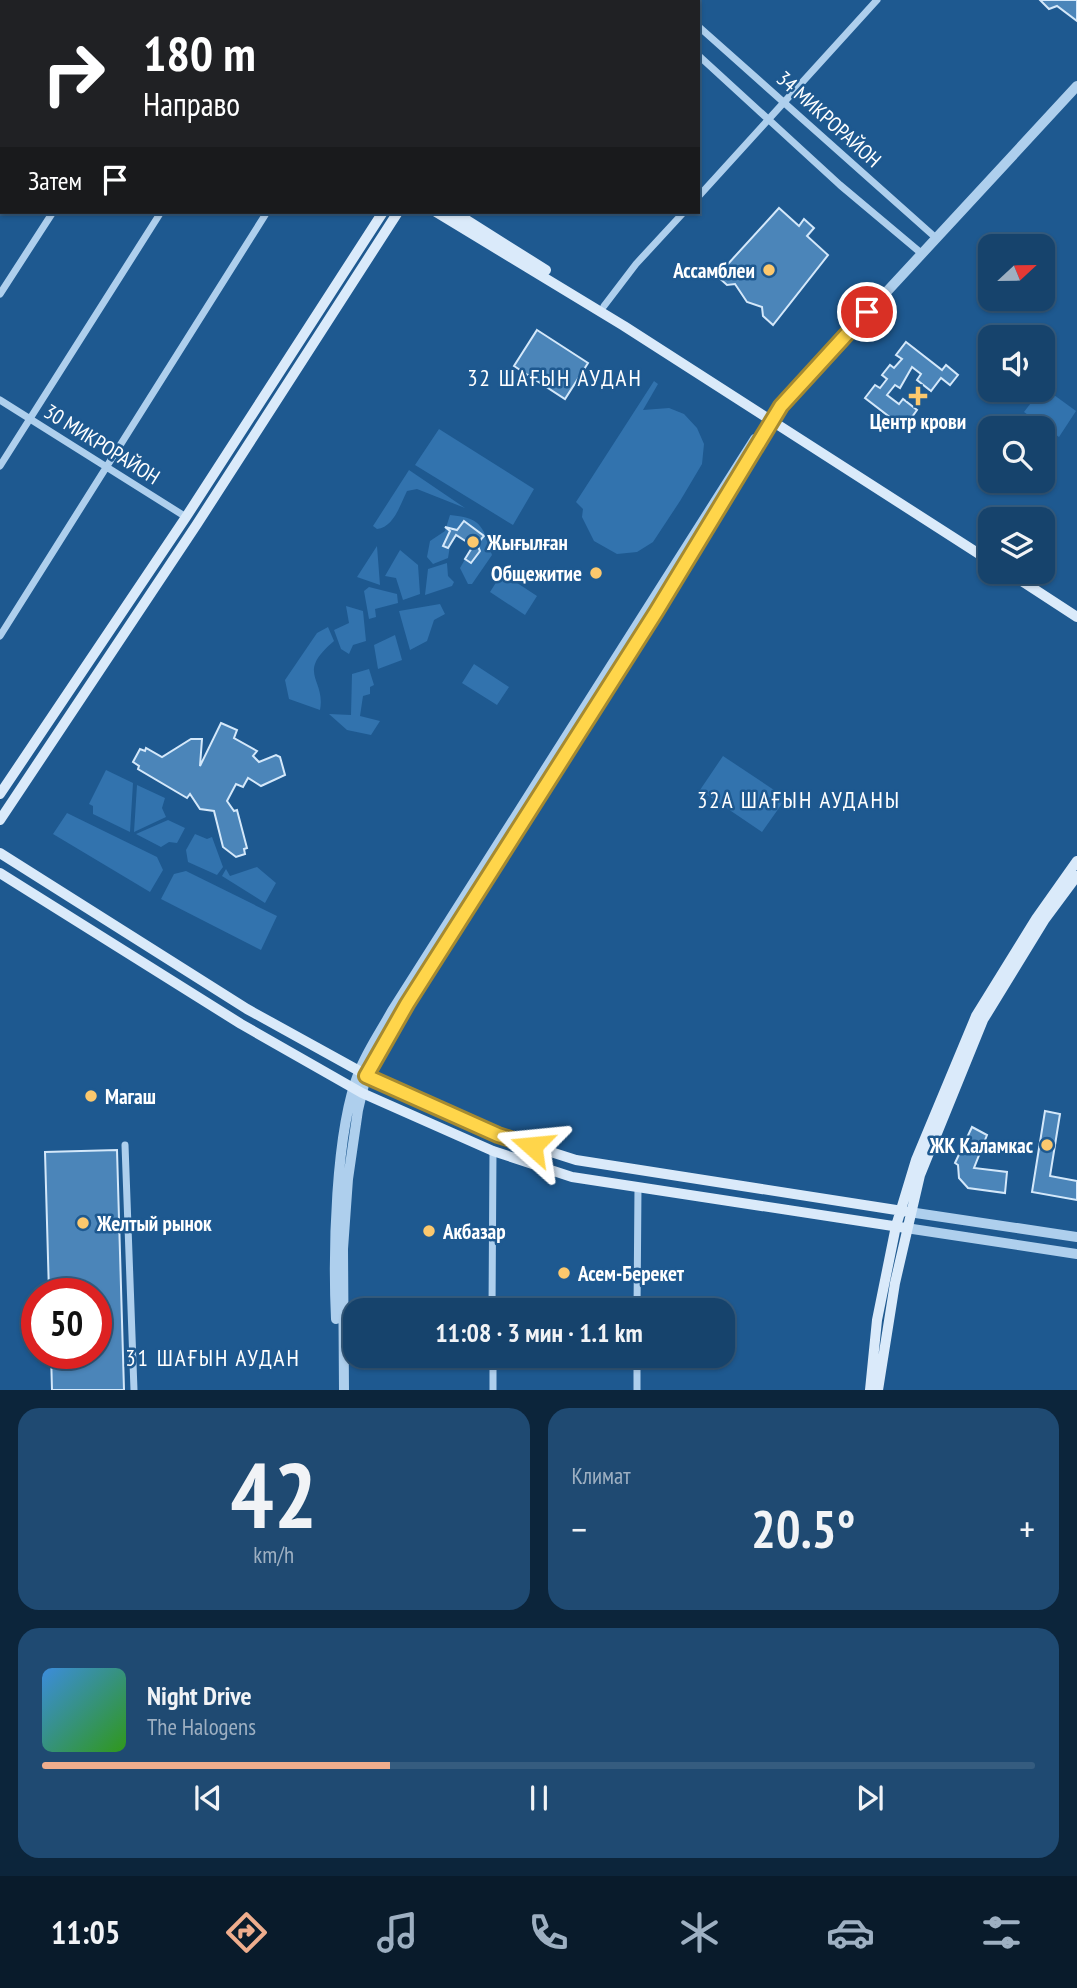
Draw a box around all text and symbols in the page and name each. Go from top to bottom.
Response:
text: 180 m [143,21,256,85]
icon: right [28,28,119,119]
street label: 34 МИКРОРАЙОН [771,65,887,173]
text: Направо [143,83,240,125]
icon: arrive [96,161,134,199]
text: Затем [28,164,82,197]
north arrow [978,234,1055,312]
map controls [978,234,1055,584]
place label: Ассамблеи [672,257,755,284]
marker: Ассамблеи [761,262,777,278]
pin [837,282,897,342]
icon: arrive [848,293,886,331]
button: sound [978,325,1055,402]
district label: 32 ШАҒЫН АУДАН [467,363,643,392]
marker: Центр крови [908,386,928,406]
street label: 30 МИКРОРАЙОН [39,398,165,490]
place label: Центр крови [870,408,966,435]
button: search [978,416,1055,493]
button: layers [978,507,1055,584]
place label: Жығылған [486,529,568,556]
marker: Жығылған [465,534,481,550]
place label: Общежитие [491,560,582,587]
marker: Общежитие [588,565,604,581]
district label: 32А ШАҒЫН АУДАНЫ [697,785,901,814]
place label: Магаш [105,1083,156,1110]
marker: Магаш [83,1088,99,1104]
position arrow [495,1109,569,1183]
place label: ЖК Каламкас [929,1132,1034,1159]
marker: ЖК Каламкас [1039,1137,1055,1153]
place label: Желтый рынок [96,1210,212,1237]
marker: Желтый рынок [75,1215,91,1231]
place label: Акбазар [442,1218,506,1245]
marker: Акбазар [421,1223,437,1239]
place label: Асем-Берекет [577,1260,685,1287]
marker: Асем-Берекет [556,1265,572,1281]
speed limit sign: 50 [21,1278,112,1369]
text: 11:08 · 3 мин · 1.1 km [435,1316,643,1349]
district label: 31 ШАҒЫН АУДАН [125,1343,301,1372]
text: 42 [230,1435,317,1553]
text: Климат [572,1461,631,1490]
text: 20.5° [751,1495,856,1562]
text: − [572,1504,587,1553]
text: + [1019,1504,1035,1553]
text: km/h [253,1540,294,1569]
text: Night Drive [147,1679,252,1712]
text: The Halogens [147,1712,256,1741]
icon: previous [189,1779,227,1817]
icon: pause [520,1779,558,1817]
icon: next [851,1779,889,1817]
icon: directions [222,1908,271,1957]
icon: music [373,1908,422,1957]
icon: phone [524,1908,573,1957]
icon: climate [675,1908,724,1957]
icon: car [826,1908,875,1957]
icon: filters [977,1908,1026,1957]
text: 11:05 [51,1911,120,1953]

